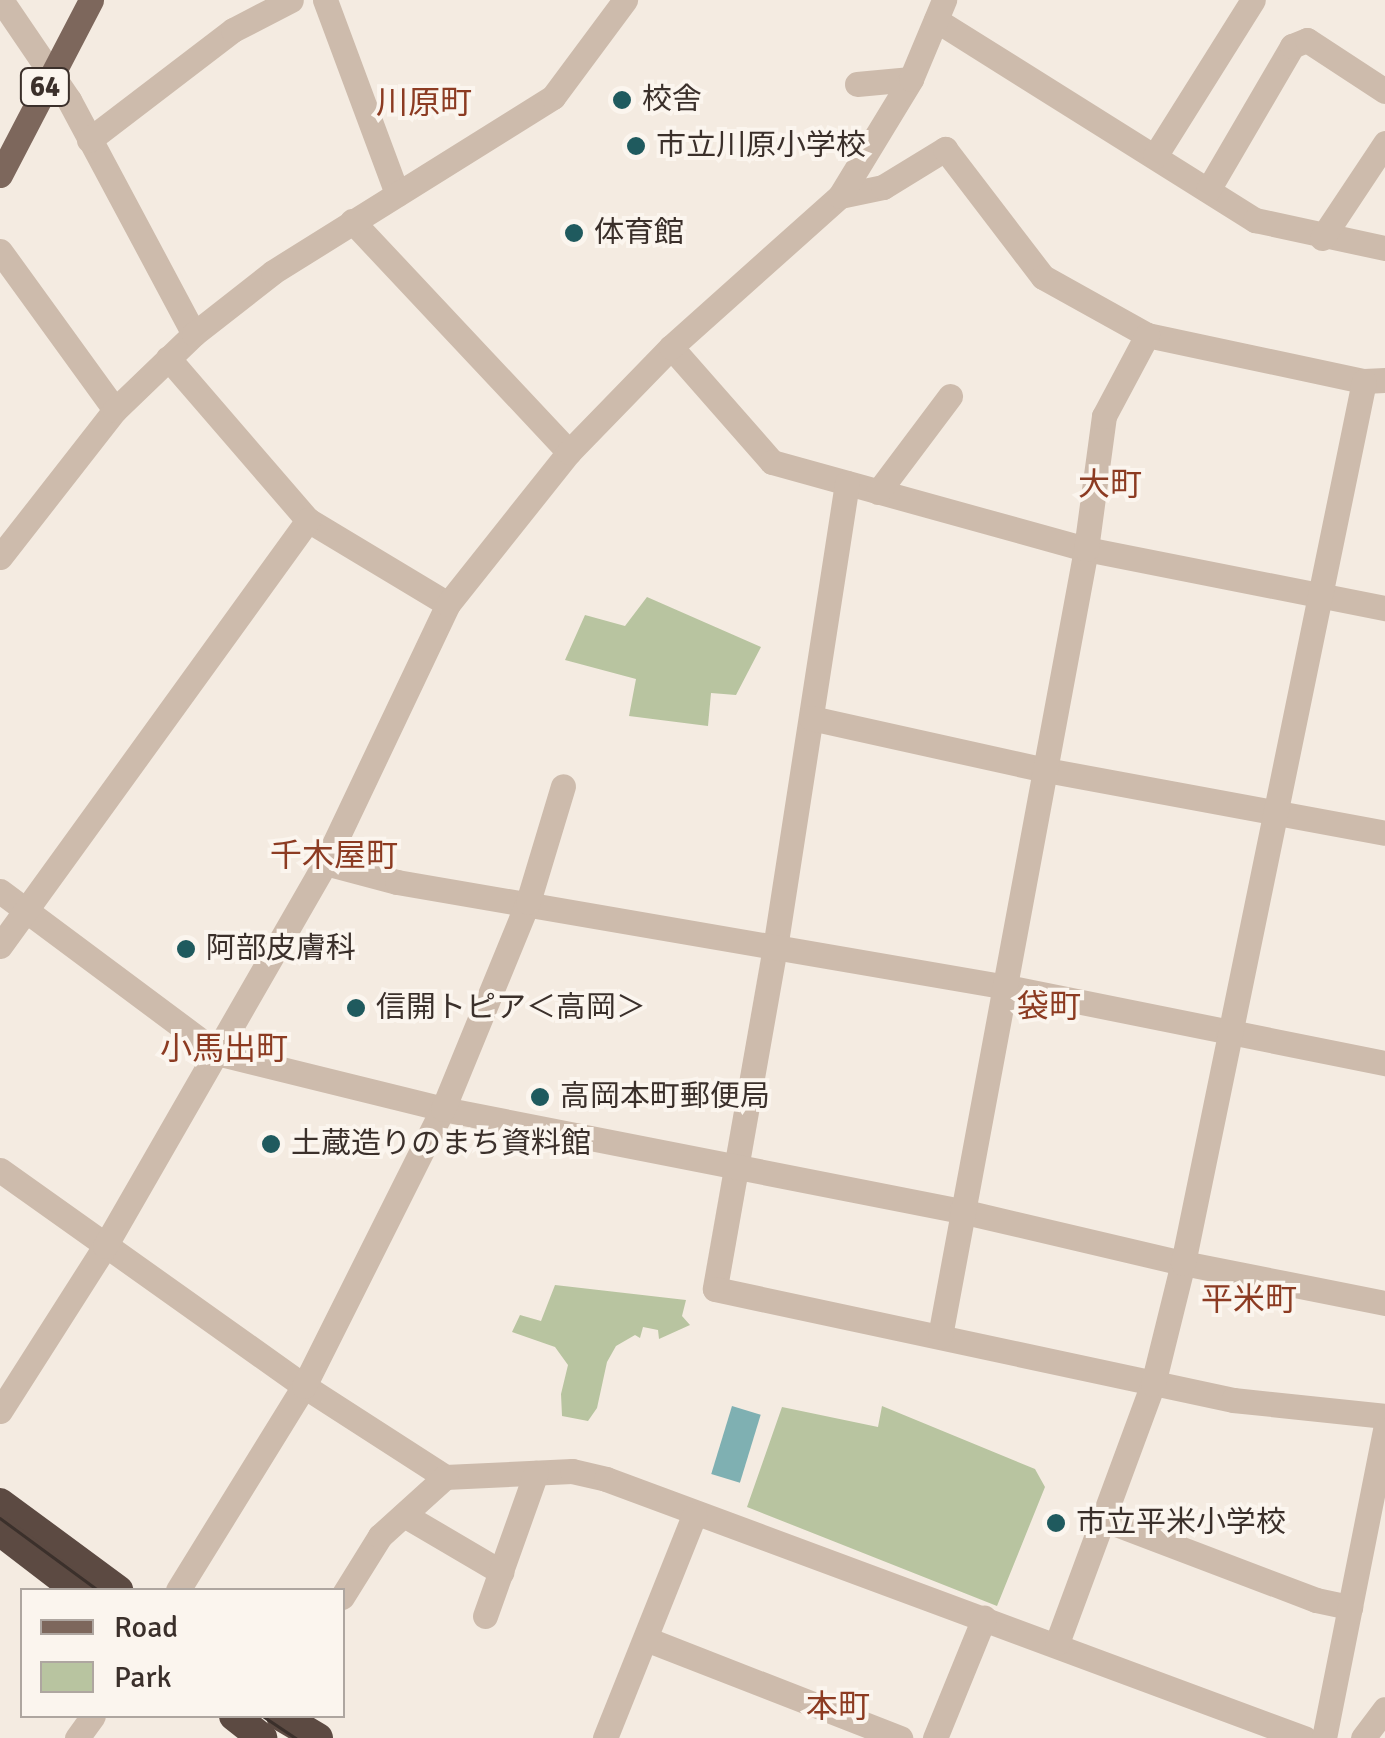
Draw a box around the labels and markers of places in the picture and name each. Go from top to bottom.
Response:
place label: 校舎 [642,82,702,118]
marker: 校舎 [611,89,633,111]
place label: 市立川原小学校 [656,128,866,164]
marker: 市立川原小学校 [625,135,647,157]
place label: 体育館 [594,215,684,251]
marker: 体育館 [563,222,585,244]
place label: 阿部皮膚科 [206,931,356,967]
marker: 阿部皮膚科 [175,938,197,960]
place label: 信開トピア＜高岡＞ [376,990,646,1026]
marker: 信開トピア＜高岡＞ [345,997,367,1019]
place label: 高岡本町郵便局 [560,1079,770,1115]
marker: 高岡本町郵便局 [529,1086,551,1108]
place label: 土蔵造りのまち資料館 [291,1126,591,1162]
marker: 土蔵造りのまち資料館 [260,1133,282,1155]
place label: 市立平米小学校 [1076,1505,1286,1541]
marker: 市立平米小学校 [1045,1512,1067,1534]

